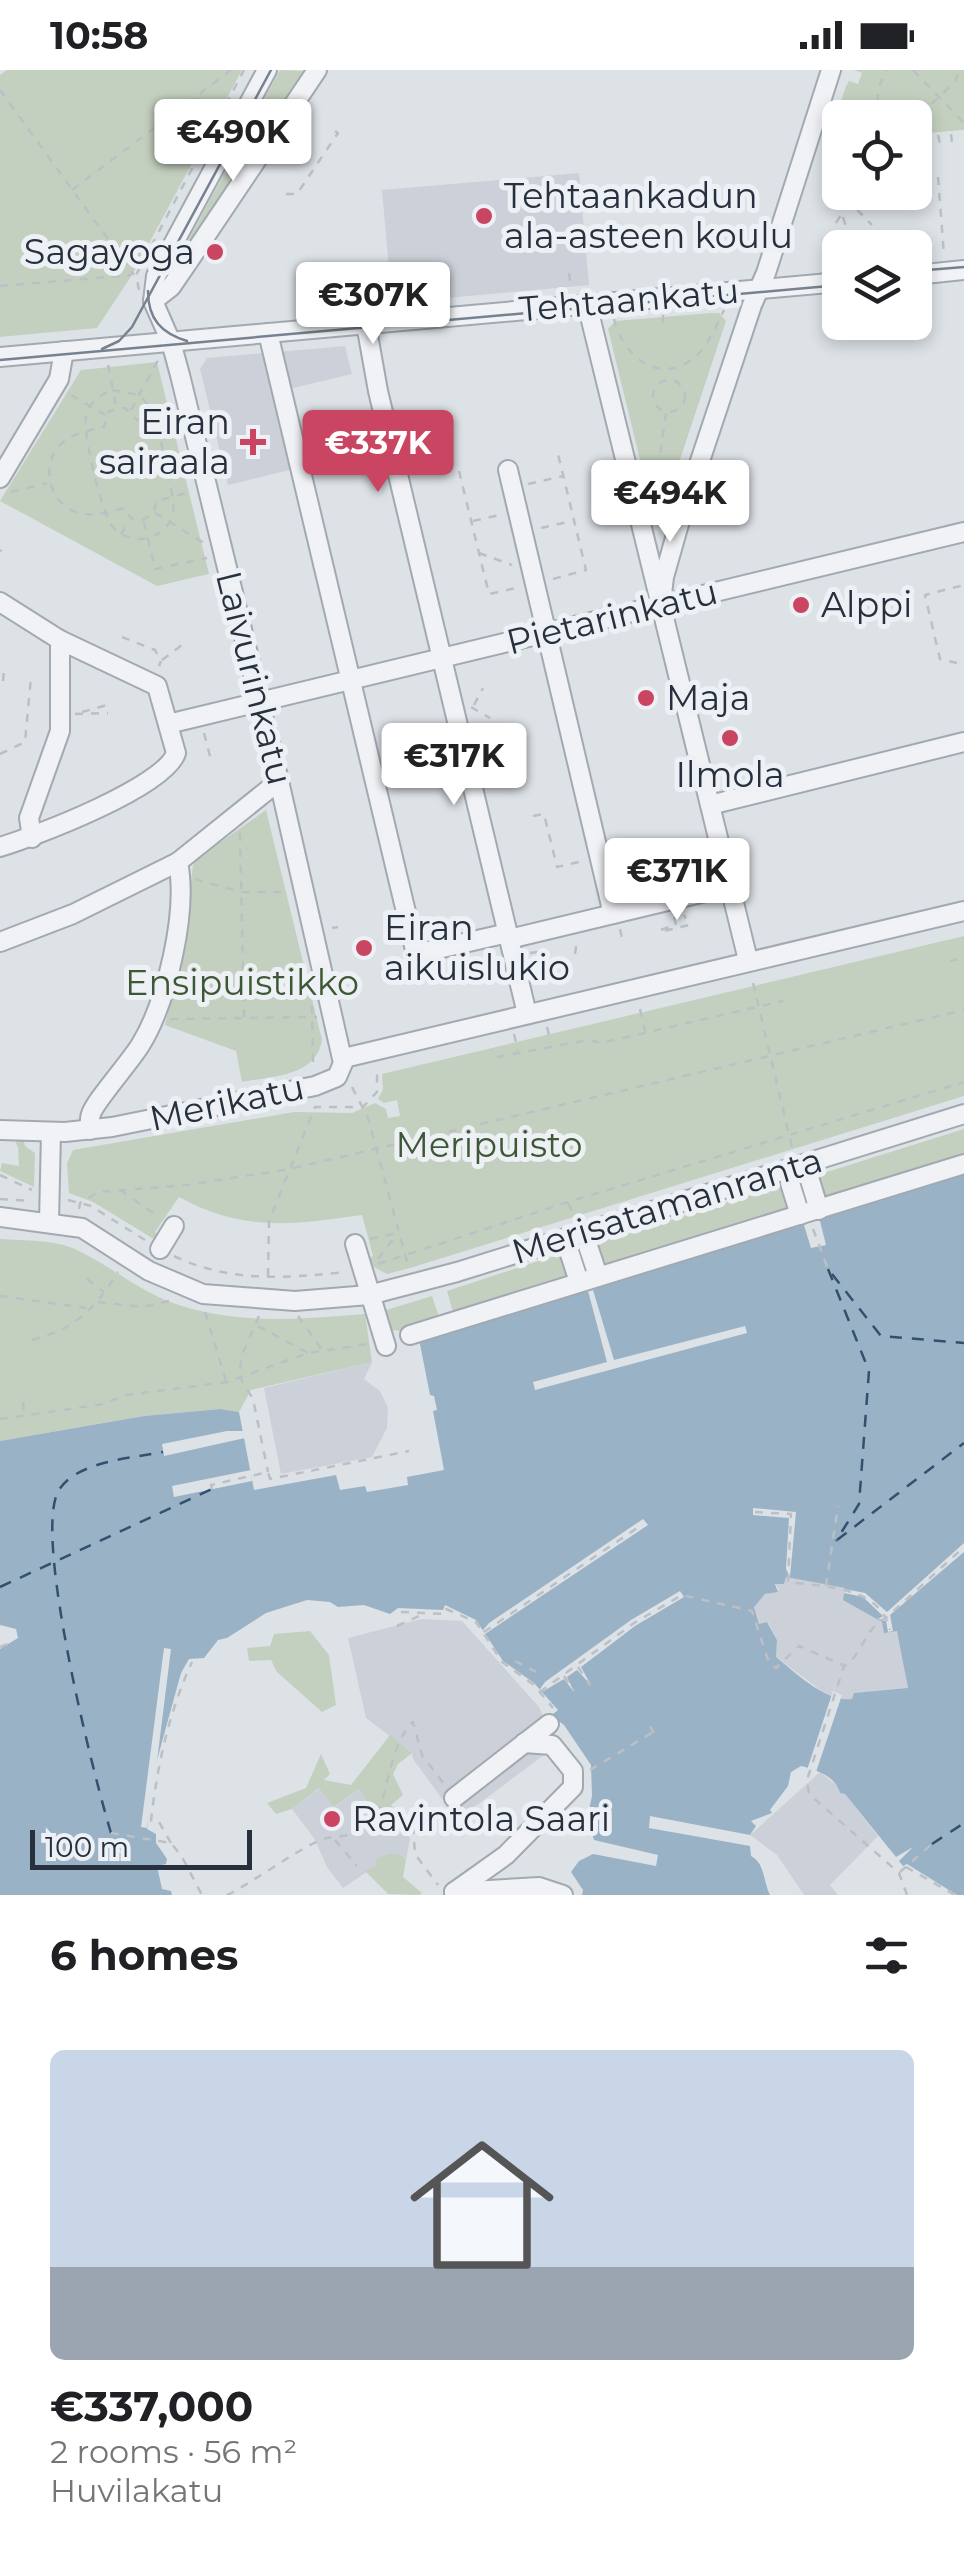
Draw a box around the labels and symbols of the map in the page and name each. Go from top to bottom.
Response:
pin: €490K [163,99,303,184]
place label: Tehtaankadun ala-asteen koulu [504,174,793,257]
marker: Tehtaankadun ala-asteen koulu [473,205,495,227]
place label: Sagayoga [24,230,195,273]
marker: Sagayoga [204,241,226,263]
pin: €307K [303,262,443,347]
street label: Tehtaankatu [517,268,741,331]
place label: Eiran sairaala [99,400,230,483]
pin: €337K [308,410,448,495]
marker: Eiran sairaala [240,429,266,455]
pin: €494K [600,460,740,545]
street label: Laivurinkatu [207,566,302,789]
street label: Pietarinkatu [502,570,722,663]
place label: Alppi [821,583,912,626]
marker: Alppi [790,594,812,616]
place label: Maja [666,676,750,719]
marker: Maja [635,687,657,709]
pin: €317K [384,723,524,808]
marker: Ilmola [719,727,741,749]
place label: Ilmola [675,753,785,796]
pin: €371K [607,838,747,923]
place label: Eiran aikuislukio [384,906,570,989]
marker: Eiran aikuislukio [353,937,375,959]
park label: Ensipuistikko [125,961,359,1004]
street label: Merikatu [146,1065,308,1140]
park label: Meripuisto [396,1123,583,1166]
street label: Merisatamanranta [507,1138,827,1273]
place label: Ravintola Saari [352,1797,610,1840]
marker: Ravintola Saari [321,1808,343,1830]
scale bar [30,1825,252,1870]

